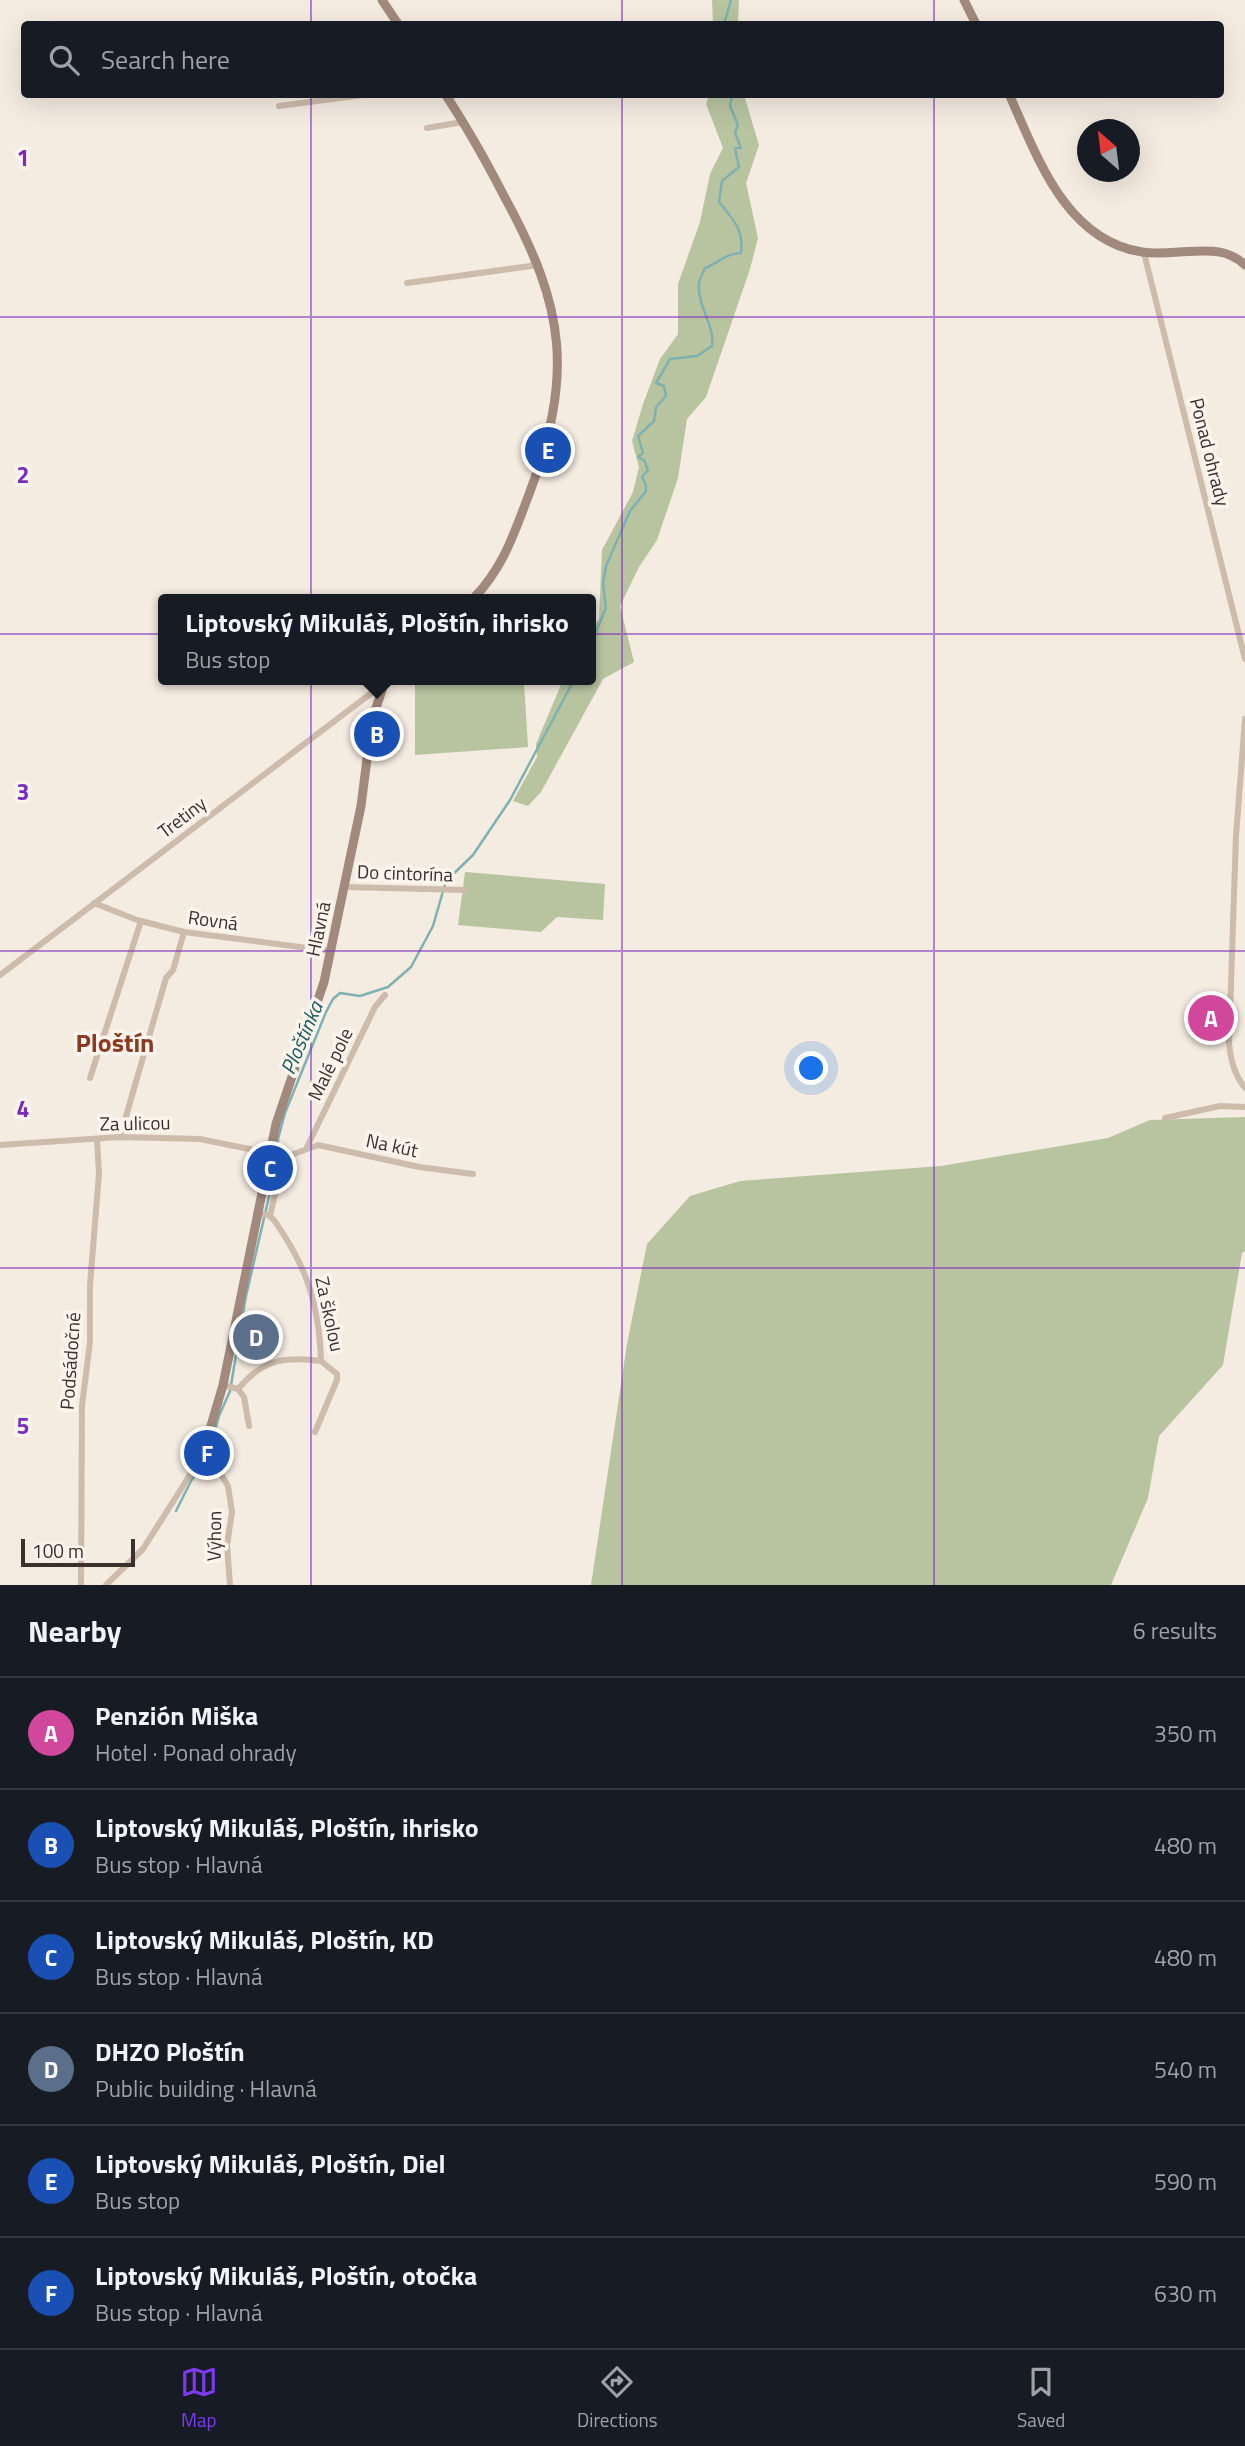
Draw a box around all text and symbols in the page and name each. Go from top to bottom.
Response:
search box [21,21,1224,98]
text: Search here [101,40,230,79]
icon: search [45,41,83,79]
north arrow [1077,119,1140,182]
text: 1 [17,140,29,175]
street label: Ponad ohrady [1183,395,1238,509]
pin: E [525,424,571,476]
text: 2 [17,457,29,492]
popup [158,594,596,685]
text: Liptovský Mikuláš, Ploštín, ihrisko [185,603,569,642]
text: Bus stop [185,642,270,677]
pin: B [354,708,400,760]
text: 3 [17,774,29,809]
street label: Tretiny [151,789,212,845]
street label: Do cintorína [356,856,454,889]
street label: Hlavná [298,898,338,959]
street label: Rovná [186,902,240,937]
pin: A [1188,992,1234,1044]
water label: Ploštínka [271,995,331,1079]
district label: Ploštín [76,1023,155,1062]
street label: Malé pole [299,1023,360,1105]
your location [794,1051,828,1085]
text: 4 [17,1091,29,1126]
street label: Za ulicou [99,1107,171,1138]
street label: Na kút [363,1125,421,1164]
pin: C [247,1142,293,1194]
street label: Za školou [308,1274,353,1354]
street label: Podsádočné [52,1311,87,1411]
pin: D [233,1311,279,1363]
text: 5 [17,1408,29,1443]
pin: F [184,1427,230,1479]
street label: Výhon [199,1510,228,1562]
scale bar [21,1536,135,1568]
text: 100 m [32,1536,84,1565]
text: Nearby [28,1608,121,1654]
text: 6 results [1133,1613,1217,1648]
text: Penzión Miška [95,1696,258,1735]
text: A [44,1716,58,1751]
text: 350 m [1154,1716,1217,1751]
text: Hotel · Ponad ohrady [95,1735,297,1770]
text: Liptovský Mikuláš, Ploštín, ihrisko [95,1808,479,1847]
text: B [44,1828,58,1863]
text: 480 m [1154,1828,1217,1863]
text: Bus stop · Hlavná [95,1847,262,1882]
text: Liptovský Mikuláš, Ploštín, KD [95,1920,434,1959]
text: C [45,1940,57,1975]
text: 480 m [1154,1940,1217,1975]
text: Bus stop · Hlavná [95,1959,262,1994]
text: DHZO Ploštín [95,2032,245,2071]
text: D [44,2052,58,2087]
text: 540 m [1154,2052,1217,2087]
text: Public building · Hlavná [95,2071,317,2106]
text: Liptovský Mikuláš, Ploštín, Diel [95,2144,445,2183]
text: E [45,2164,57,2199]
text: 590 m [1154,2164,1217,2199]
text: Bus stop [95,2183,180,2218]
text: Liptovský Mikuláš, Ploštín, otočka [95,2256,477,2295]
text: F [45,2276,57,2311]
text: 630 m [1154,2276,1217,2311]
text: Bus stop · Hlavná [95,2295,262,2330]
tab: Map [180,2363,218,2434]
tab: Directions [577,2363,658,2434]
tab: Saved [1017,2363,1065,2434]

